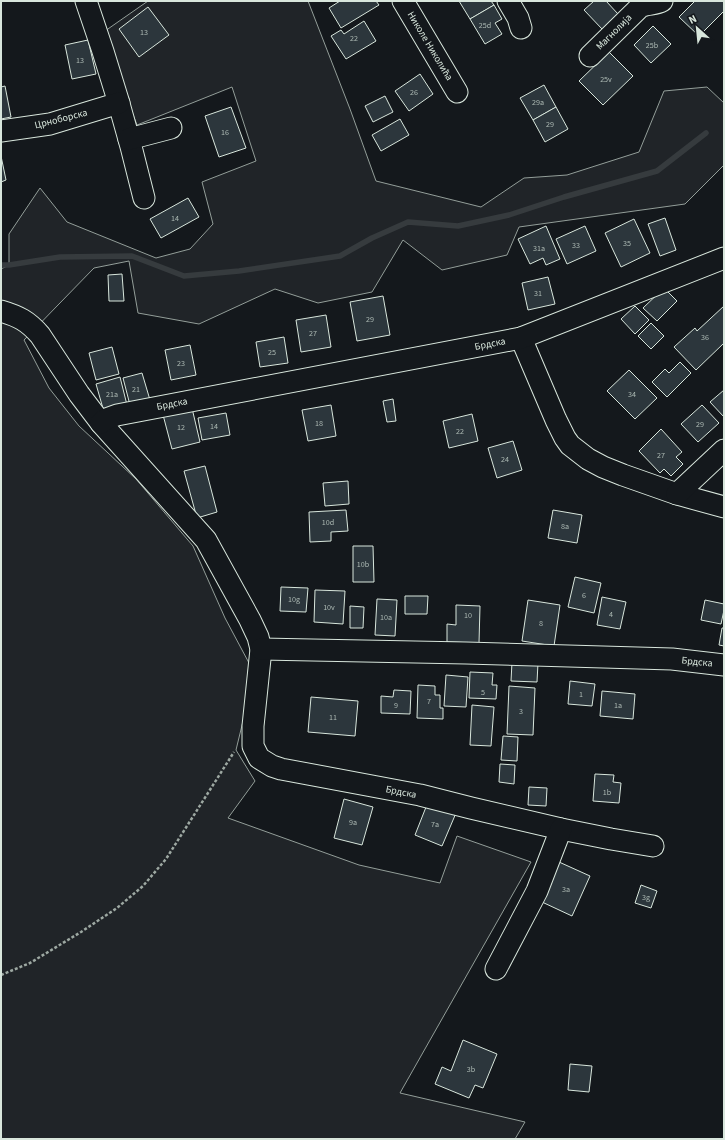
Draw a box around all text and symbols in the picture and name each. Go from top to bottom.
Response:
north arrow [677,8,717,48]
street label: Николе Николића [404,9,456,83]
street label: Магнолија [593,11,635,53]
text: N [686,11,699,28]
house number: 25d [479,20,491,31]
house number: 13 [140,27,148,38]
house number: 22 [350,33,358,44]
house number: 25b [646,40,659,51]
house number: 13 [76,55,84,66]
house number: 25v [600,74,612,85]
house number: 26 [410,87,418,98]
house number: 29a [532,97,544,108]
street label: Црноборска [33,106,89,132]
house number: 29 [546,119,554,130]
house number: 16 [221,127,229,138]
house number: 14 [171,213,179,224]
house number: 35 [623,238,631,249]
house number: 33 [572,240,580,251]
house number: 31a [533,243,545,254]
house number: 31 [534,288,542,299]
house number: 29 [366,314,374,325]
house number: 27 [309,328,317,339]
house number: 36 [701,332,709,343]
street label: Брдска [473,334,507,354]
house number: 25 [268,347,276,358]
house number: 23 [177,358,185,369]
house number: 21 [132,384,140,395]
house number: 21a [106,389,118,400]
house number: 34 [628,389,636,400]
street label: Брдска [155,394,189,414]
house number: 18 [315,418,323,429]
house number: 29 [696,419,704,430]
house number: 14 [210,421,218,432]
house number: 12 [177,422,185,433]
house number: 22 [456,426,464,437]
house number: 27 [657,450,665,461]
house number: 24 [501,454,509,465]
house number: 10d [322,517,334,528]
house number: 8a [561,521,569,532]
house number: 10b [357,559,370,570]
house number: 6 [582,590,586,601]
house number: 10g [288,594,300,605]
house number: 10v [323,602,335,613]
house number: 4 [609,609,613,620]
house number: 10 [464,610,472,621]
house number: 10a [380,612,392,623]
house number: 8 [539,618,543,629]
street label: Брдска [681,653,713,671]
house number: 5 [481,687,485,698]
house number: 1 [579,689,583,700]
house number: 7 [427,696,431,707]
house number: 9 [394,700,398,711]
house number: 1a [614,700,622,711]
house number: 3 [519,706,523,717]
house number: 11 [329,712,337,723]
street label: Брдска [384,782,418,802]
house number: 1b [603,787,612,798]
house number: 9a [349,817,357,828]
house number: 7a [431,819,439,830]
house number: 3a [562,884,570,895]
house number: 3g [642,892,650,903]
house number: 3b [467,1064,476,1075]

